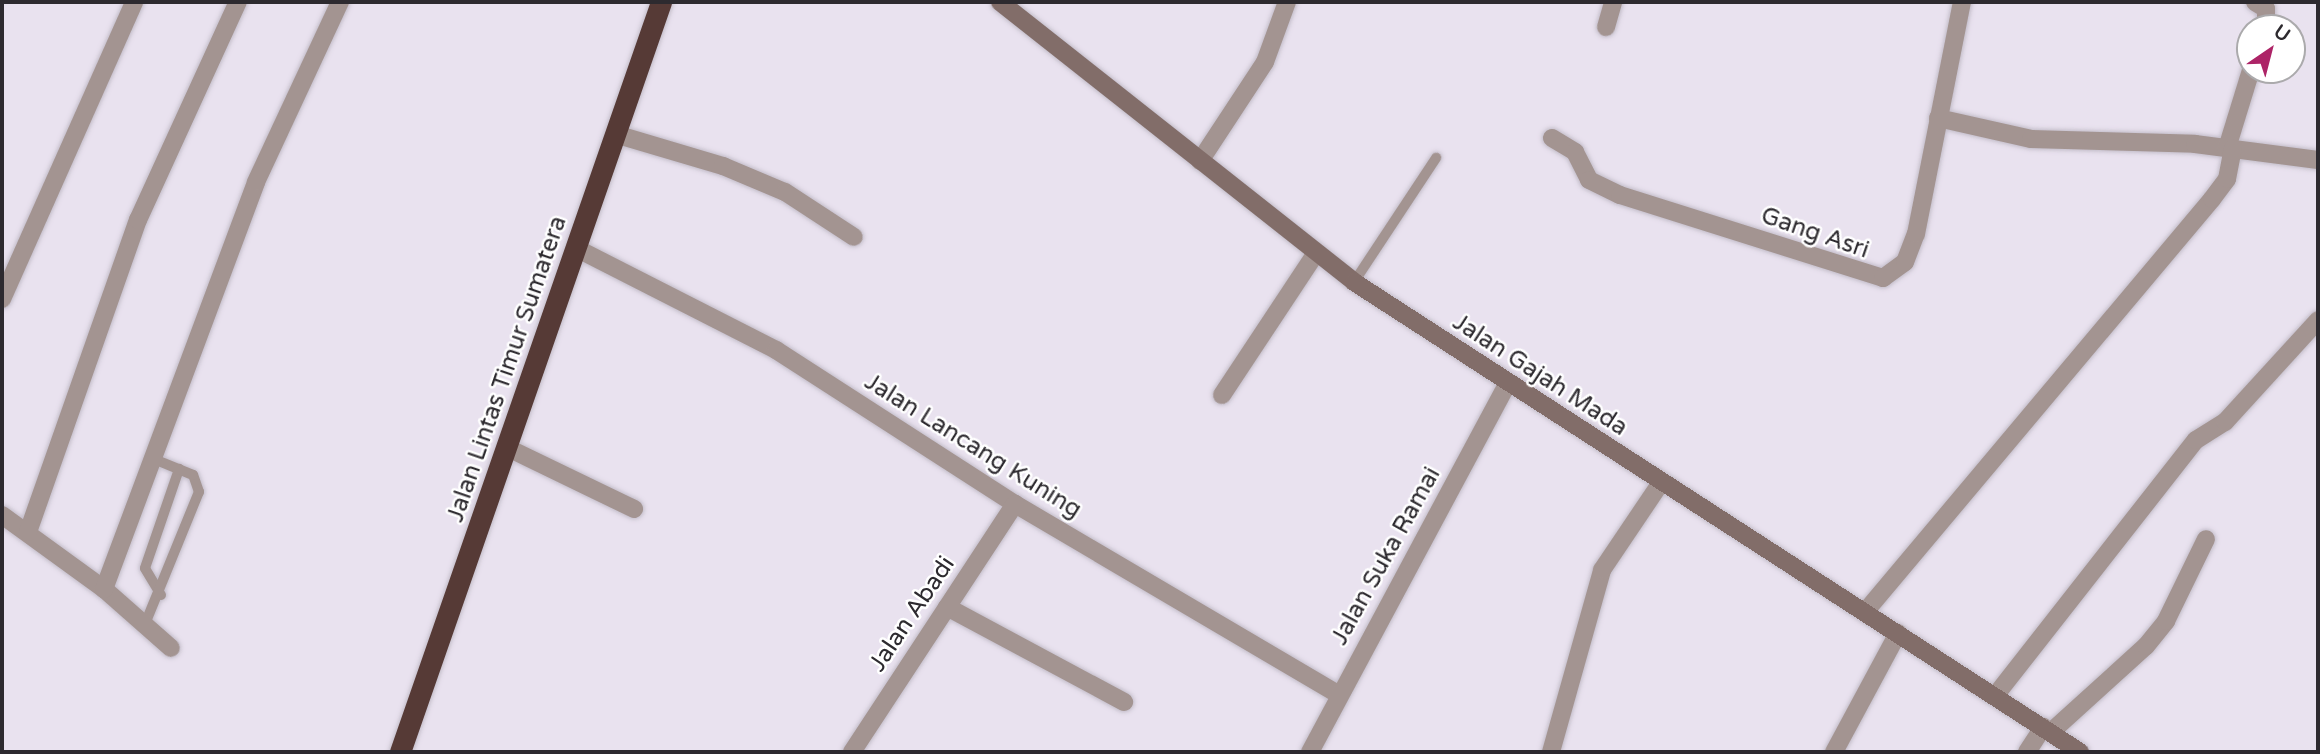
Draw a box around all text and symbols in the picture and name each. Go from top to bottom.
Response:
north arrow [2236,14,2306,84]
text: U [2270,20,2294,47]
street label: Gang Asri [1757,201,1873,265]
street label: Jalan Lintas Timur Sumatera [441,212,573,526]
street label: Jalan Gajah Mada [1447,308,1633,442]
street label: Jalan Lancang Kuning [859,367,1087,525]
street label: Jalan Suka Ramai [1325,462,1447,650]
street label: Jalan Abadi [863,551,961,677]

